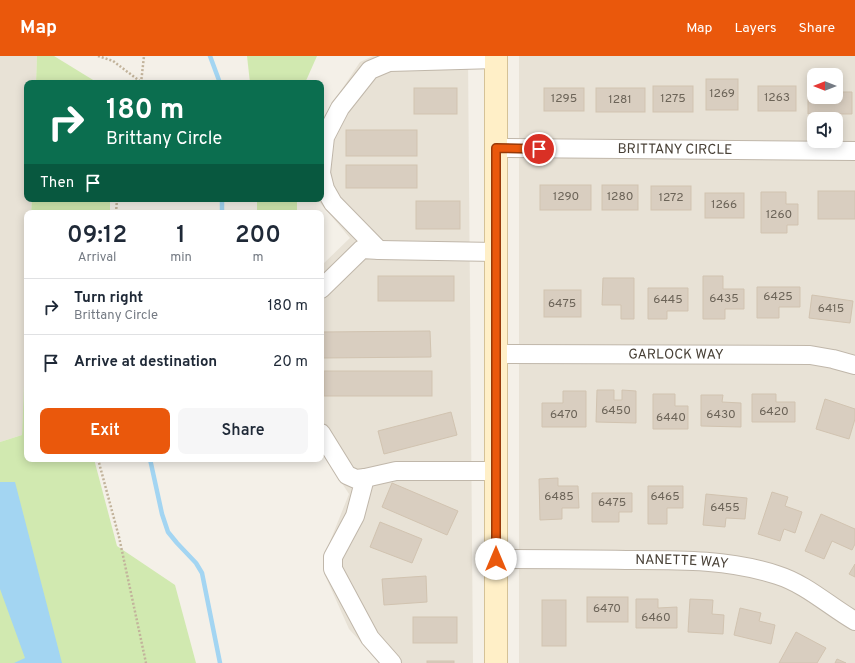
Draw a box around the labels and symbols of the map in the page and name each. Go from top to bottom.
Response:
north arrow [807,68,843,104]
house number: 1269 [709,86,735,102]
house number: 1263 [764,90,790,106]
house number: 1295 [551,91,577,107]
house number: 1275 [660,91,686,107]
house number: 1281 [608,92,632,108]
pin [522,132,556,166]
street label: BRITTANY CIRCLE [617,141,733,158]
house number: 1290 [553,189,579,205]
house number: 1280 [607,189,633,205]
house number: 1272 [658,190,684,206]
house number: 1266 [711,197,737,213]
house number: 1260 [766,207,792,223]
house number: 6425 [763,289,793,305]
house number: 6435 [709,291,739,307]
house number: 6445 [653,292,683,308]
house number: 6475 [548,296,576,312]
house number: 6415 [818,301,844,317]
street label: GARLOCK WAY [628,346,724,363]
house number: 6450 [601,403,631,419]
house number: 6420 [759,404,789,420]
house number: 6470 [550,407,578,423]
house number: 6430 [706,407,736,423]
house number: 6440 [656,410,686,426]
house number: 6485 [544,489,574,505]
house number: 6465 [650,489,680,505]
house number: 6475 [598,495,626,511]
house number: 6455 [710,500,740,516]
position arrow [475,538,517,580]
street label: NANETTE WAY [635,551,730,573]
house number: 6470 [593,601,621,617]
house number: 6460 [641,610,671,626]

